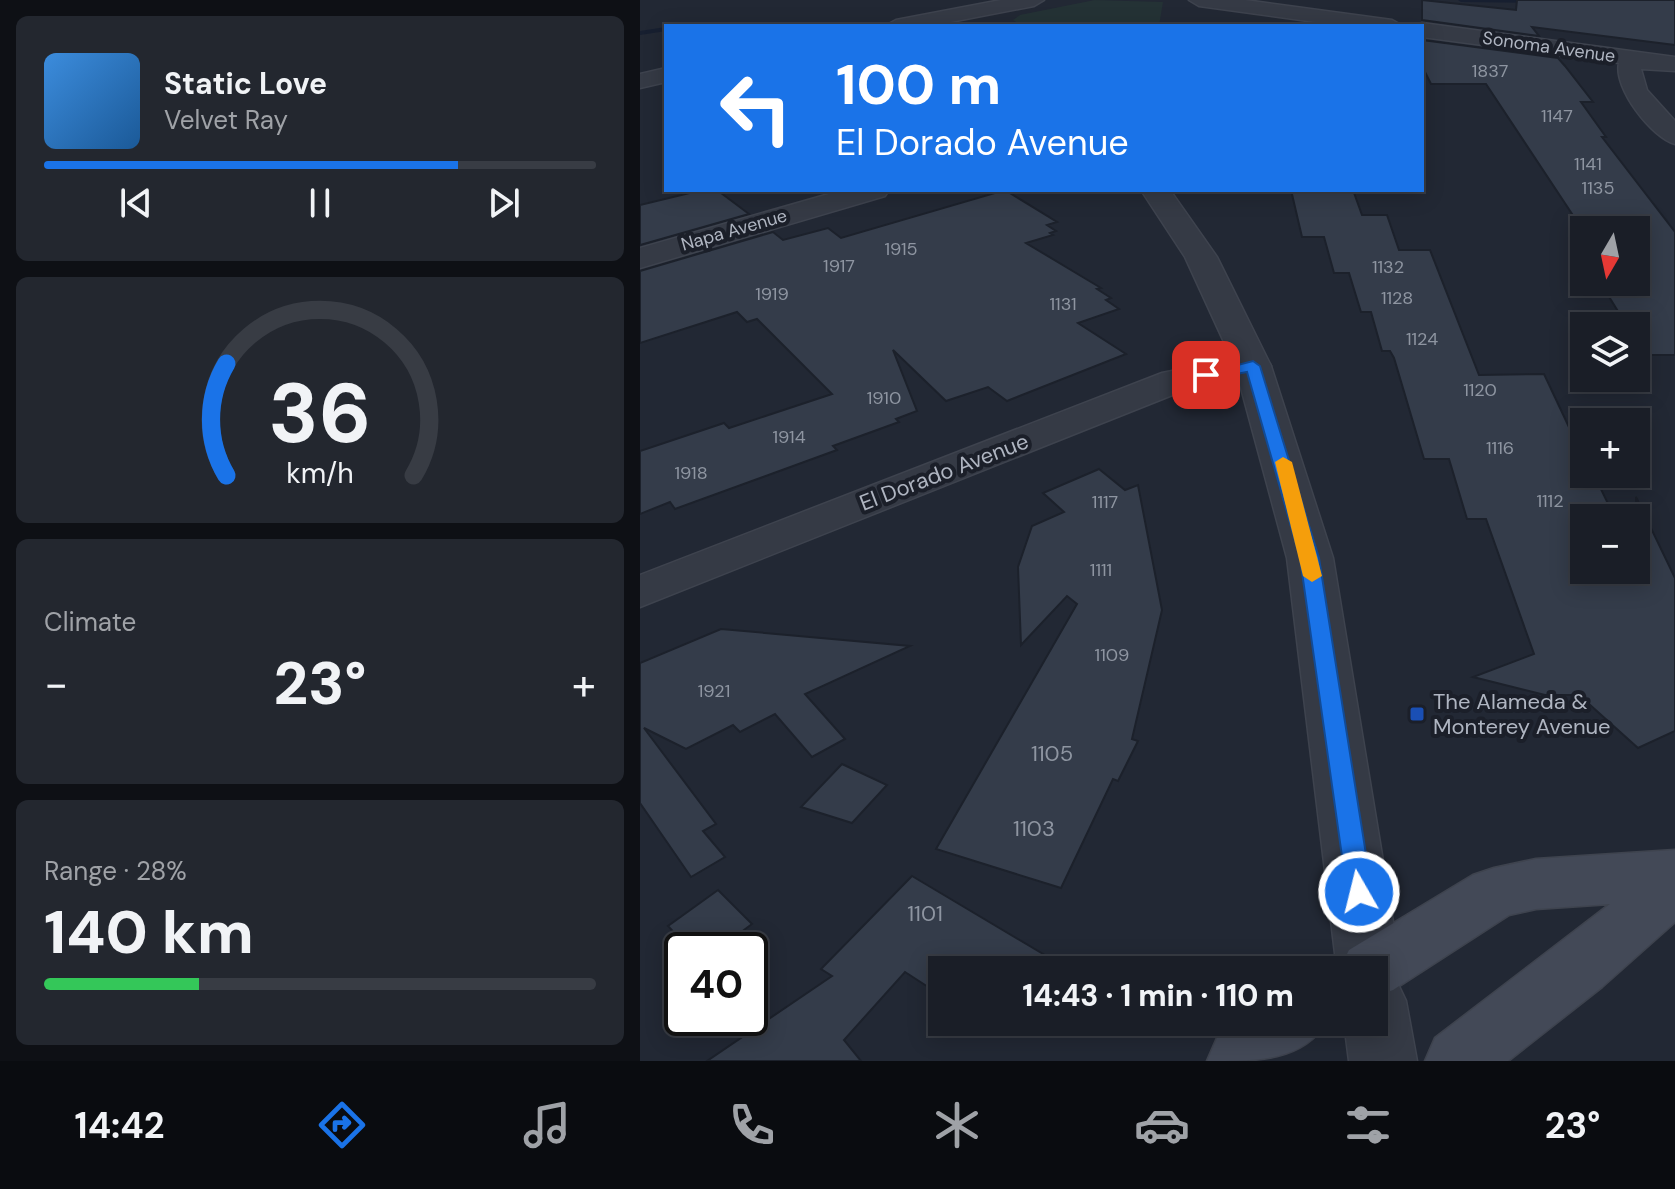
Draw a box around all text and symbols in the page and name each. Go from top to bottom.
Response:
street label: Sonoma Avenue [1481,26,1617,68]
text: 100 m [836,48,1001,121]
icon: left [704,56,808,160]
house number: 1837 [1472,59,1508,83]
text: Static Love [164,64,327,103]
text: Velvet Ray [164,103,288,137]
house number: 1147 [1541,104,1573,128]
text: El Dorado Avenue [836,119,1129,166]
house number: 1141 [1574,152,1602,176]
house number: 1135 [1582,176,1614,200]
icon: previous [114,181,158,225]
icon: pause [298,181,342,225]
icon: next [482,181,526,225]
street label: Napa Avenue [678,203,790,257]
north arrow [1570,216,1650,296]
map controls [1570,216,1650,584]
house number: 1915 [884,237,918,261]
house number: 1917 [823,254,855,278]
house number: 1132 [1372,255,1404,279]
house number: 1919 [755,282,789,306]
house number: 1128 [1381,286,1413,310]
house number: 1131 [1049,292,1077,316]
button: layers [1570,312,1650,392]
house number: 1124 [1406,327,1438,351]
pin [1172,341,1240,409]
icon: arrive [1184,353,1228,397]
text: 36 [269,358,371,467]
house number: 1120 [1463,378,1497,402]
house number: 1910 [867,386,901,410]
button: + [1570,408,1650,488]
house number: 1914 [772,425,806,449]
street label: El Dorado Avenue [855,426,1033,518]
house number: 1116 [1486,436,1514,460]
text: km/h [286,455,354,492]
house number: 1918 [674,461,708,485]
house number: 1112 [1536,489,1564,513]
house number: 1117 [1092,490,1118,514]
button: − [1570,504,1650,584]
house number: 1111 [1090,558,1112,582]
text: Climate [44,605,136,639]
house number: 1109 [1095,643,1129,667]
text: 23° [274,644,366,723]
text: − [44,655,68,713]
text: + [572,655,596,713]
house number: 1921 [698,679,730,703]
place label: The Alameda & Monterey Avenue [1433,687,1611,741]
marker: The Alameda & Monterey Avenue [1408,705,1426,723]
house number: 1105 [1031,739,1073,768]
house number: 1103 [1013,814,1055,843]
position arrow [1317,850,1401,934]
text: Range · 28% [44,854,187,888]
text: 140 km [44,893,254,972]
house number: 1101 [907,899,943,928]
speed limit sign: 40 [664,932,768,1036]
text: 14:43 · 1 min · 110 m [1022,976,1294,1015]
icon: directions [314,1097,370,1153]
icon: music [519,1097,575,1153]
icon: phone [724,1097,780,1153]
icon: climate [929,1097,985,1153]
icon: car [1134,1097,1190,1153]
icon: filters [1340,1097,1396,1153]
text: 14:42 [75,1102,164,1149]
text: 23° [1545,1102,1600,1149]

